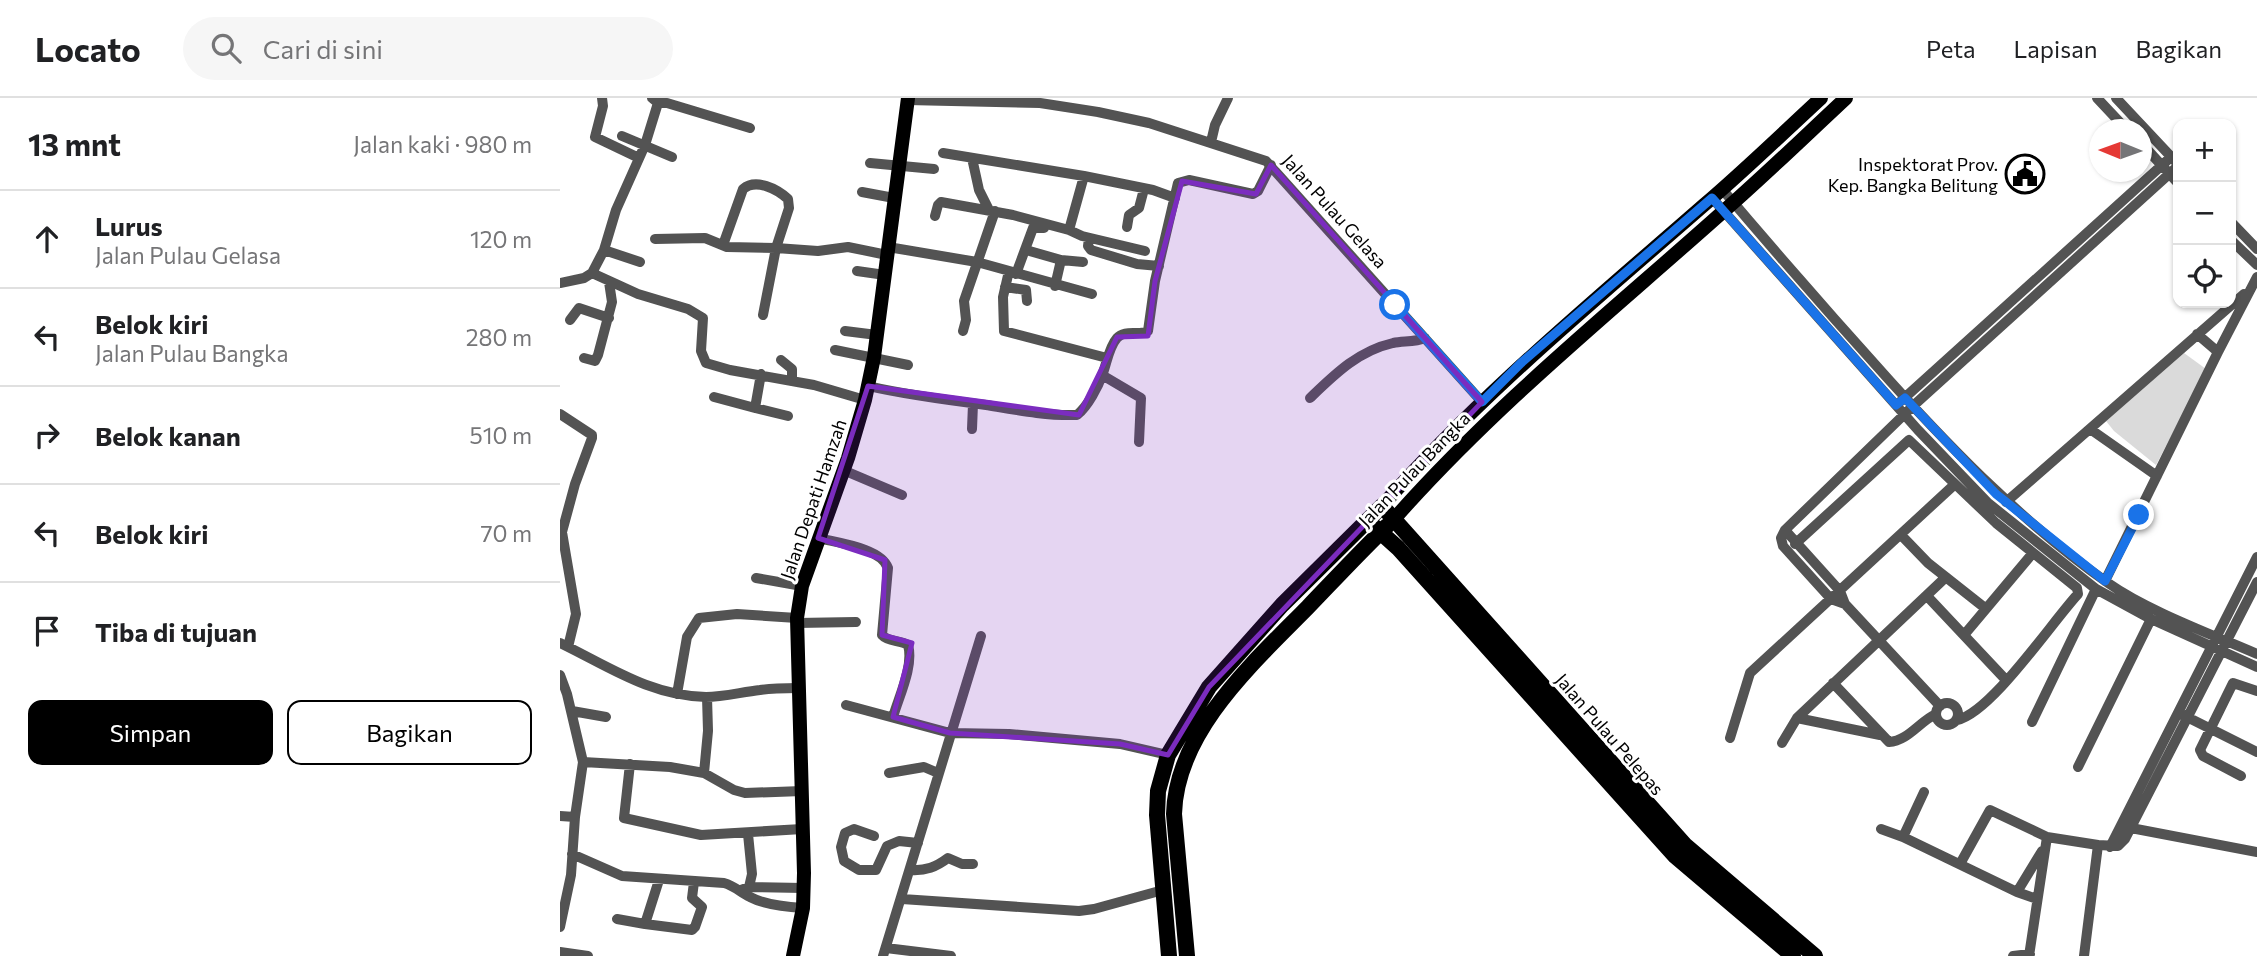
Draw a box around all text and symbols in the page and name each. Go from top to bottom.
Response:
search box [183,17,673,80]
text: Locato [35,28,141,69]
icon: search [207,29,245,67]
text: Cari di sini [263,33,383,64]
text: Peta [1926,34,1976,63]
text: Lapisan [2014,34,2097,63]
text: Bagikan [2135,34,2222,63]
north arrow [2089,119,2152,182]
map controls [2173,119,2236,308]
button: + [2173,119,2236,182]
text: 13 mnt [28,125,121,162]
text: Jalan kaki · 980 m [353,130,532,158]
street label: Jalan Pulau Gelasa [1278,150,1392,272]
place label: Inspektorat Prov. Kep. Bangka Belitung [1828,153,1998,196]
public building icon: Inspektorat Prov. Kep. Bangka Belitung [2004,153,2046,195]
button: − [2173,182,2236,245]
text: Lurus [95,210,163,241]
icon: ahead [28,220,66,258]
text: 120 m [470,225,532,253]
text: Jalan Pulau Gelasa [95,241,281,269]
button: locate [2173,245,2236,308]
route start [1379,289,1410,320]
text: Belok kiri [95,308,209,339]
icon: left [28,318,66,356]
text: 280 m [466,323,532,351]
text: Jalan Pulau Bangka [95,339,289,367]
street label: Jalan Pulau Bangka [1353,407,1475,531]
icon: right [28,416,66,454]
street label: Jalan Depati Hamzah [775,416,851,582]
text: Belok kanan [95,420,241,451]
text: 510 m [469,421,532,449]
route end [2123,499,2154,530]
icon: left [28,514,66,552]
text: Belok kiri [95,518,209,549]
text: 70 m [480,519,532,547]
icon: arrive [28,612,66,650]
text: Tiba di tujuan [95,616,257,647]
street label: Jalan Pulau Pelepas [1551,669,1669,799]
button: Simpan [28,700,273,765]
button: Bagikan [287,700,532,765]

